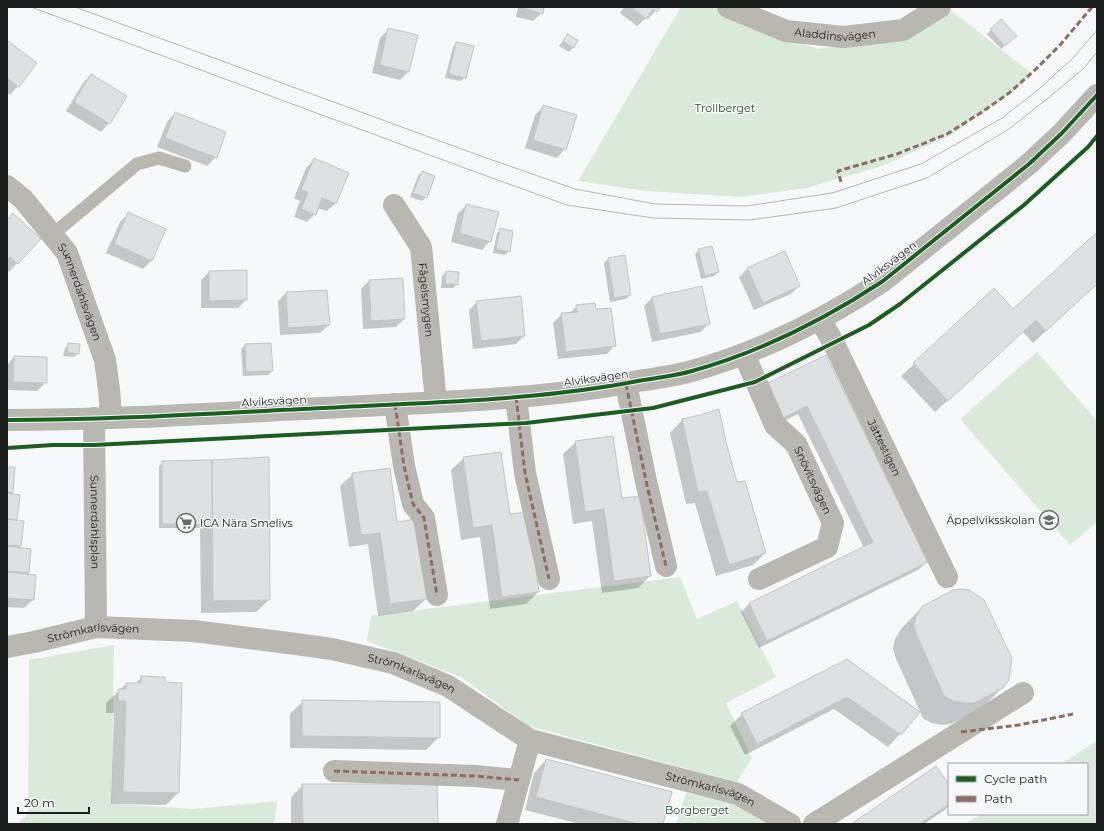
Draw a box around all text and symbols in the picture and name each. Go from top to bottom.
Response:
street label: Aladdinsvägen [794,25,876,44]
park label: Trollberget [695,101,756,115]
street label: Alviksvägen [859,238,919,288]
street label: Sunnerdahlsvägen [55,240,105,342]
street label: Fågelsmygen [416,262,437,338]
street label: Alviksvägen [563,367,629,389]
street label: Alviksvägen [241,392,307,410]
street label: Jättestigen [864,416,904,479]
street label: Snövitsvägen [791,444,835,517]
street label: Sunnerdahlsplan [88,475,102,569]
school or university icon: Äppelviksskolan [1038,509,1060,531]
supermarket icon: ICA Nära Smelivs [175,512,197,534]
place label: Äppelviksskolan [946,513,1035,527]
place label: ICA Nära Smelivs [200,516,293,530]
street label: Strömkarlsvägen [46,620,140,646]
street label: Strömkarlsvägen [366,650,459,696]
legend [948,763,1088,815]
street label: Strömkarlsvägen [664,768,758,810]
text: Cycle path [984,771,1047,786]
scale bar [18,789,89,815]
text: Path [984,791,1013,806]
text: 20 m [24,795,55,810]
park label: Borgberget [665,803,730,817]

